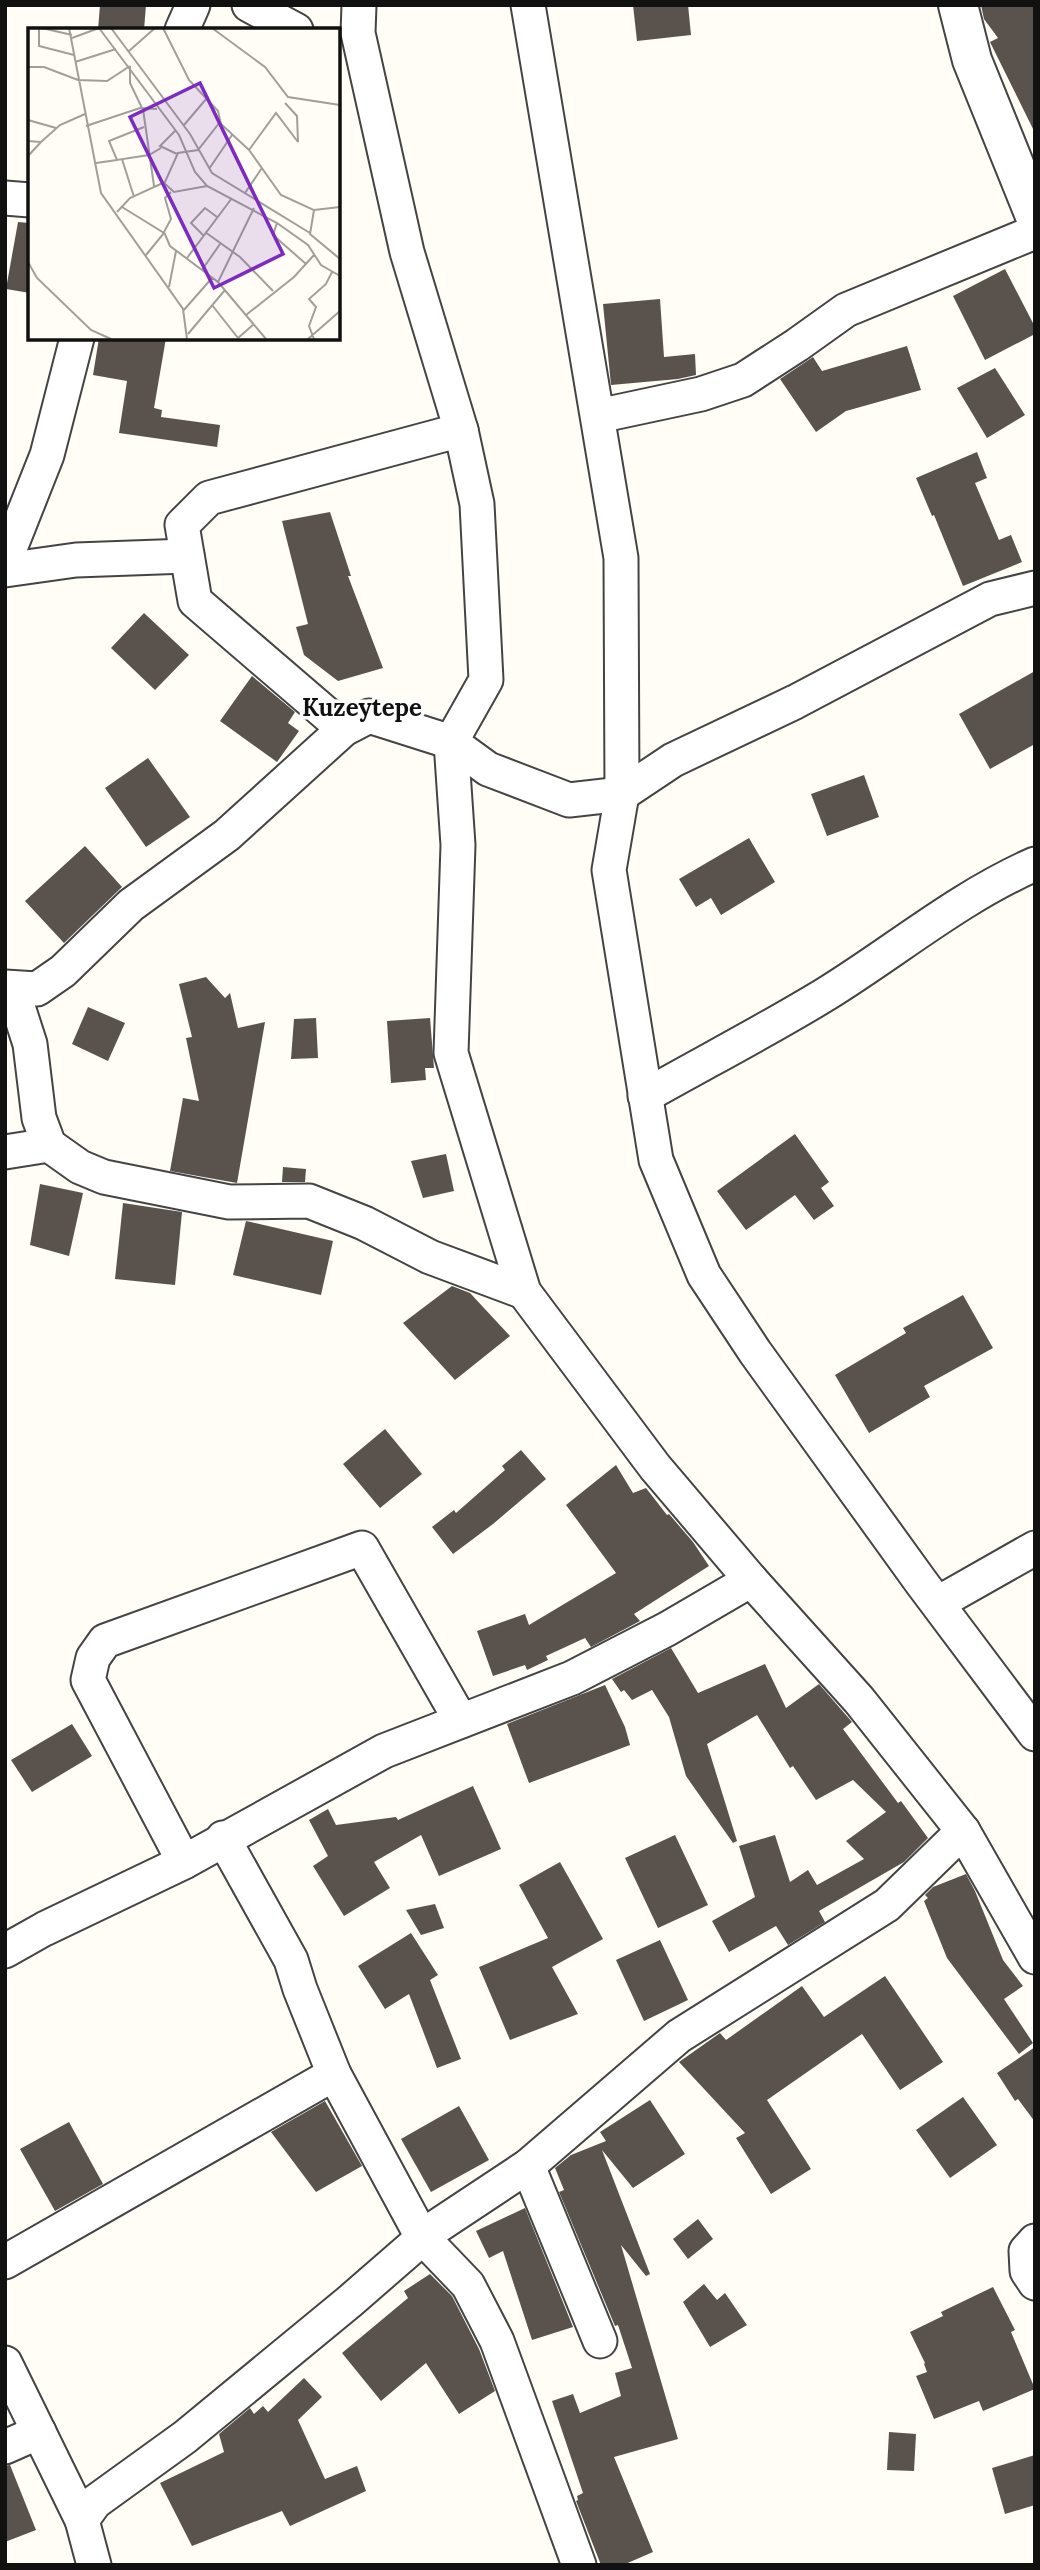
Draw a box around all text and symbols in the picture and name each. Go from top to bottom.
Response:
inset map [28,28,340,340]
district label: Kuzeytepe [302,692,422,723]

